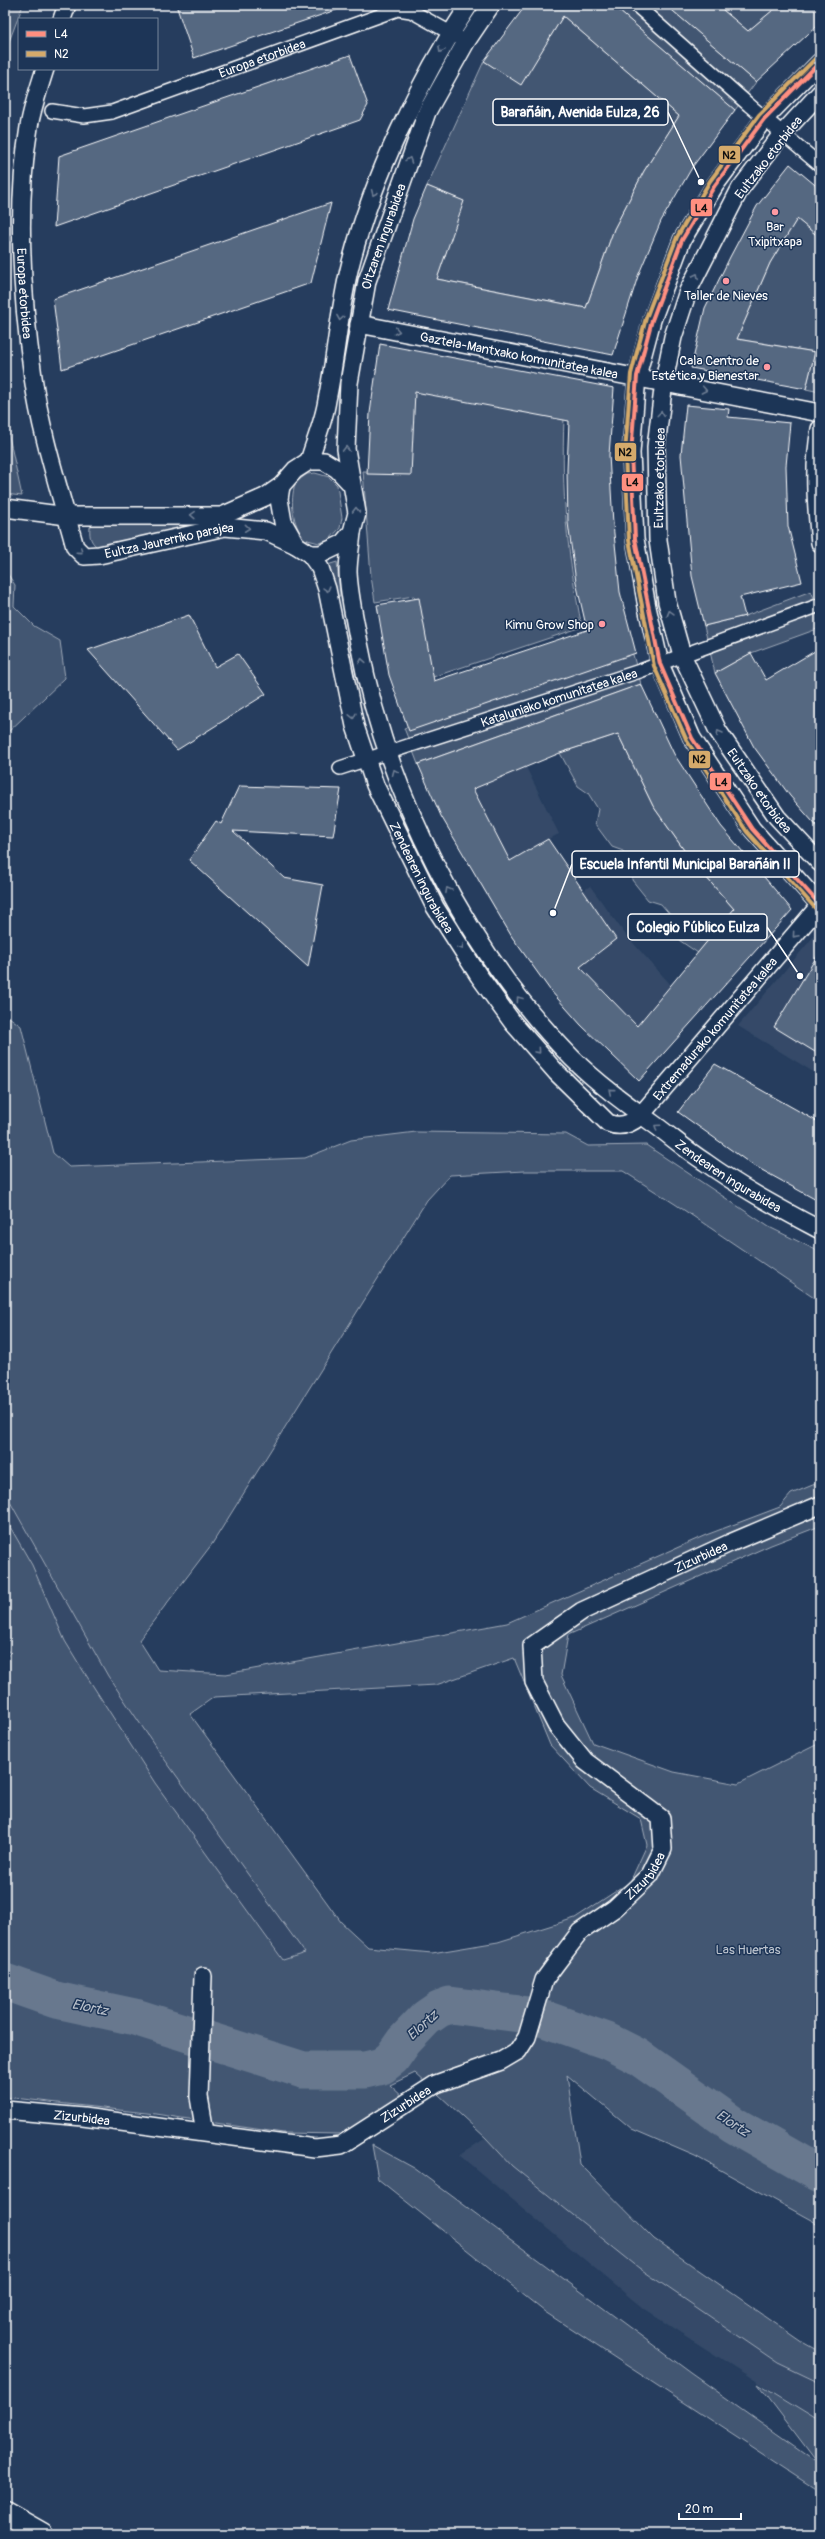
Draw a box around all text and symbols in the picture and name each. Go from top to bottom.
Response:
legend [18,18,158,70]
text: L4 [54,27,68,42]
street label: Europa etorbidea [217,36,308,82]
one-way arrow [438,46,446,53]
text: N2 [54,47,69,62]
callout: Barañáin, Avenida Eulza, 26 [493,99,668,125]
text: Barañáin, Avenida Eulza, 26 [500,104,660,121]
street label: Eultzako etorbidea [732,113,806,202]
line badge: N2 [718,145,741,164]
text: N2 [722,149,736,162]
one-way arrow [405,157,413,164]
street label: Oltzaren ingurabidea [359,182,410,291]
one-way arrow [371,189,379,197]
line badge: L4 [690,198,713,217]
text: L4 [695,202,708,215]
marker: Bar Txipitxapa [770,207,780,217]
place label: Bar Txipitxapa [748,219,802,250]
street label: Europa etorbidea [13,248,35,340]
one-way arrow [691,272,699,280]
marker: Taller de Nieves [721,276,731,286]
place label: Taller de Nieves [684,288,768,304]
one-way arrow [336,315,345,321]
one-way arrow [394,327,400,335]
street label: Gaztela-Mantxako komunitatea kalea [418,329,619,383]
place label: Cala Centro de Estética y Bienestar [652,353,760,384]
marker: Cala Centro de Estética y Bienestar [762,362,772,372]
one-way arrow [701,385,707,393]
one-way arrow [656,411,665,417]
street label: Eultzako etorbidea [651,428,669,528]
line badge: N2 [614,442,637,462]
one-way arrow [342,446,350,452]
text: N2 [618,446,632,459]
line badge: L4 [621,473,644,492]
text: L4 [626,476,639,489]
one-way arrow [352,507,360,513]
one-way arrow [190,511,196,519]
street label: Eultza Jaurerriko parajea [103,519,234,563]
one-way arrow [244,524,250,533]
one-way arrow [75,547,83,554]
one-way arrow [322,585,331,592]
one-way arrow [666,610,675,617]
place label: Kimu Grow Shop [505,617,594,633]
marker: Kimu Grow Shop [597,619,607,629]
one-way arrow [359,658,367,664]
street label: Kataluniako komunitatea kalea [479,665,640,731]
one-way arrow [349,713,357,719]
one-way arrow [717,730,724,737]
street label: Eultzako etorbidea [723,746,795,837]
line badge: N2 [688,750,711,769]
text: N2 [692,753,706,766]
one-way arrow [392,768,400,775]
line badge: L4 [709,772,732,791]
text: L4 [715,776,728,789]
street label: Zendearen ingurabidea [385,820,457,936]
callout: Escuela Infantil Municipal Barañáin II [572,851,799,877]
text: Escuela Infantil Municipal Barañáin II [579,856,791,873]
one-way arrow [446,887,453,894]
callout: Colegio Público Eulza [628,914,767,940]
text: Colegio Público Eulza [636,919,760,936]
one-way arrow [792,930,799,937]
one-way arrow [456,943,463,950]
street label: Extremadurako komunitatea kalea [650,954,781,1104]
one-way arrow [517,996,524,1003]
one-way arrow [533,1046,540,1054]
one-way arrow [608,1088,615,1095]
one-way arrow [655,1125,662,1132]
street label: Zendearen ingurabidea [672,1136,784,1216]
street label: Zizurbidea [672,1538,730,1577]
street label: Zizurbidea [622,1850,669,1904]
park label: Las Huertas [716,1942,781,1958]
water label: Elortz [70,1995,111,2020]
water label: Elortz [403,2006,443,2044]
street label: Zizurbidea [378,2082,434,2127]
water label: Elortz [713,2106,754,2141]
street label: Zizurbidea [53,2107,111,2130]
scale bar [679,2495,741,2521]
text: 20 m [685,2502,714,2517]

